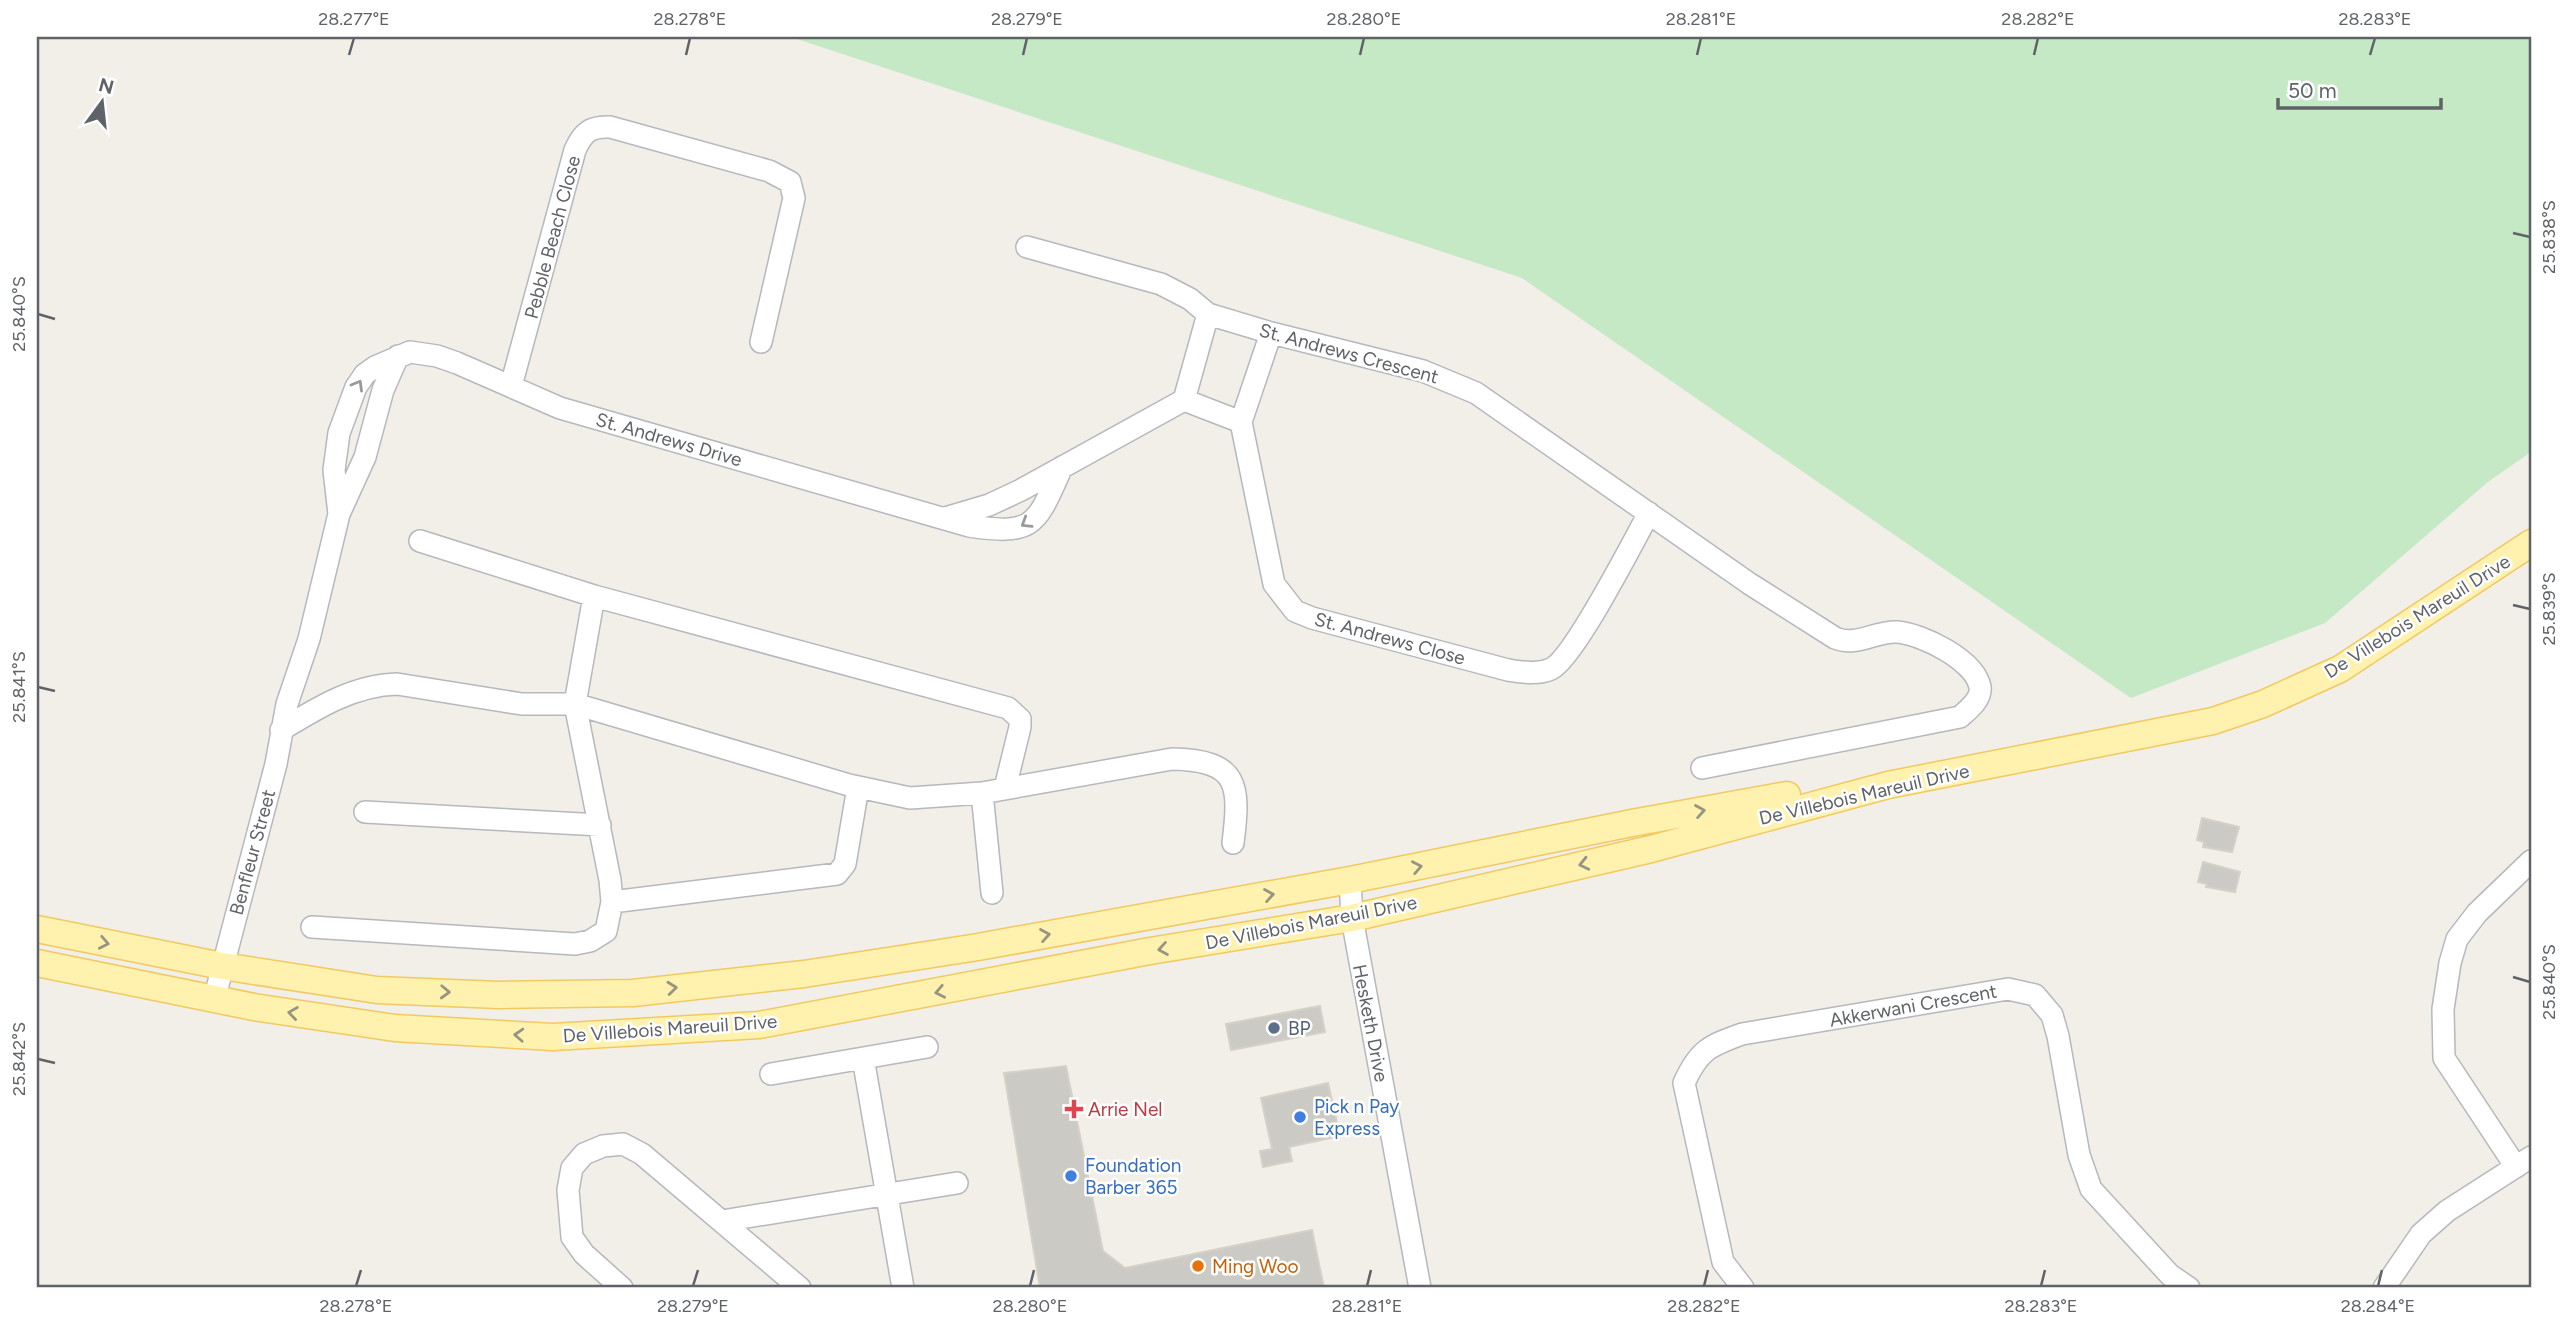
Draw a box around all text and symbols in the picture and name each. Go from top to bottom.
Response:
text: 28.277°E [318,8,390,30]
text: 28.278°E [654,8,726,30]
text: 28.279°E [991,8,1063,30]
text: 28.280°E [1327,8,1401,30]
text: 28.281°E [1666,8,1736,30]
text: 28.282°E [2001,8,2075,30]
text: 28.283°E [2338,8,2412,30]
north arrow [66,66,136,136]
scale bar [2278,66,2440,110]
text: N [96,73,116,99]
text: 50 m [2288,78,2337,103]
street label: Pebble Beach Close [520,153,585,321]
text: 25.838°S [2538,200,2560,274]
text: 25.840°S [8,276,30,352]
street label: St. Andrews Crescent [1257,318,1441,389]
one-way arrow [350,380,363,393]
street label: St. Andrews Drive [593,408,745,471]
one-way arrow [1021,515,1034,528]
street label: De Villebois Mareuil Drive [2320,550,2514,683]
text: 25.839°S [2538,573,2560,645]
street label: St. Andrews Close [1312,607,1468,670]
text: 25.841°S [8,651,30,723]
street label: De Villebois Mareuil Drive [1757,759,1971,830]
street label: Benfleur Street [225,787,280,917]
one-way arrow [1694,804,1706,819]
one-way arrow [1578,855,1590,870]
one-way arrow [1411,860,1423,875]
one-way arrow [1263,888,1275,903]
street label: De Villebois Mareuil Drive [1203,891,1419,954]
one-way arrow [1039,928,1051,943]
one-way arrow [98,934,110,949]
one-way arrow [1157,941,1169,956]
text: 25.840°S [2538,944,2560,1020]
street label: Hesketh Drive [1348,962,1393,1084]
street label: Akkerwani Crescent [1828,979,1999,1032]
one-way arrow [667,981,678,996]
one-way arrow [934,984,946,999]
one-way arrow [440,985,451,1000]
one-way arrow [287,1006,299,1021]
street label: De Villebois Mareuil Drive [562,1010,778,1047]
place label: BP [1288,1017,1311,1040]
marker: BP [1266,1020,1282,1036]
text: 25.842°S [8,1022,30,1096]
one-way arrow [514,1027,525,1042]
place label: Pick n Pay Express [1314,1095,1399,1140]
place label: Arrie Nel [1088,1098,1162,1121]
marker: Arrie Nel [1066,1101,1082,1117]
marker: Pick n Pay Express [1292,1109,1308,1125]
place label: Foundation Barber 365 [1085,1154,1181,1199]
marker: Foundation Barber 365 [1063,1168,1079,1184]
place label: Ming Woo [1212,1255,1298,1278]
marker: Ming Woo [1190,1258,1206,1274]
text: 28.278°E [320,1295,392,1317]
text: 28.279°E [657,1295,729,1317]
text: 28.280°E [993,1295,1067,1317]
text: 28.281°E [1332,1295,1402,1317]
text: 28.282°E [1667,1295,1741,1317]
text: 28.283°E [2004,1295,2078,1317]
text: 28.284°E [2341,1295,2415,1317]

